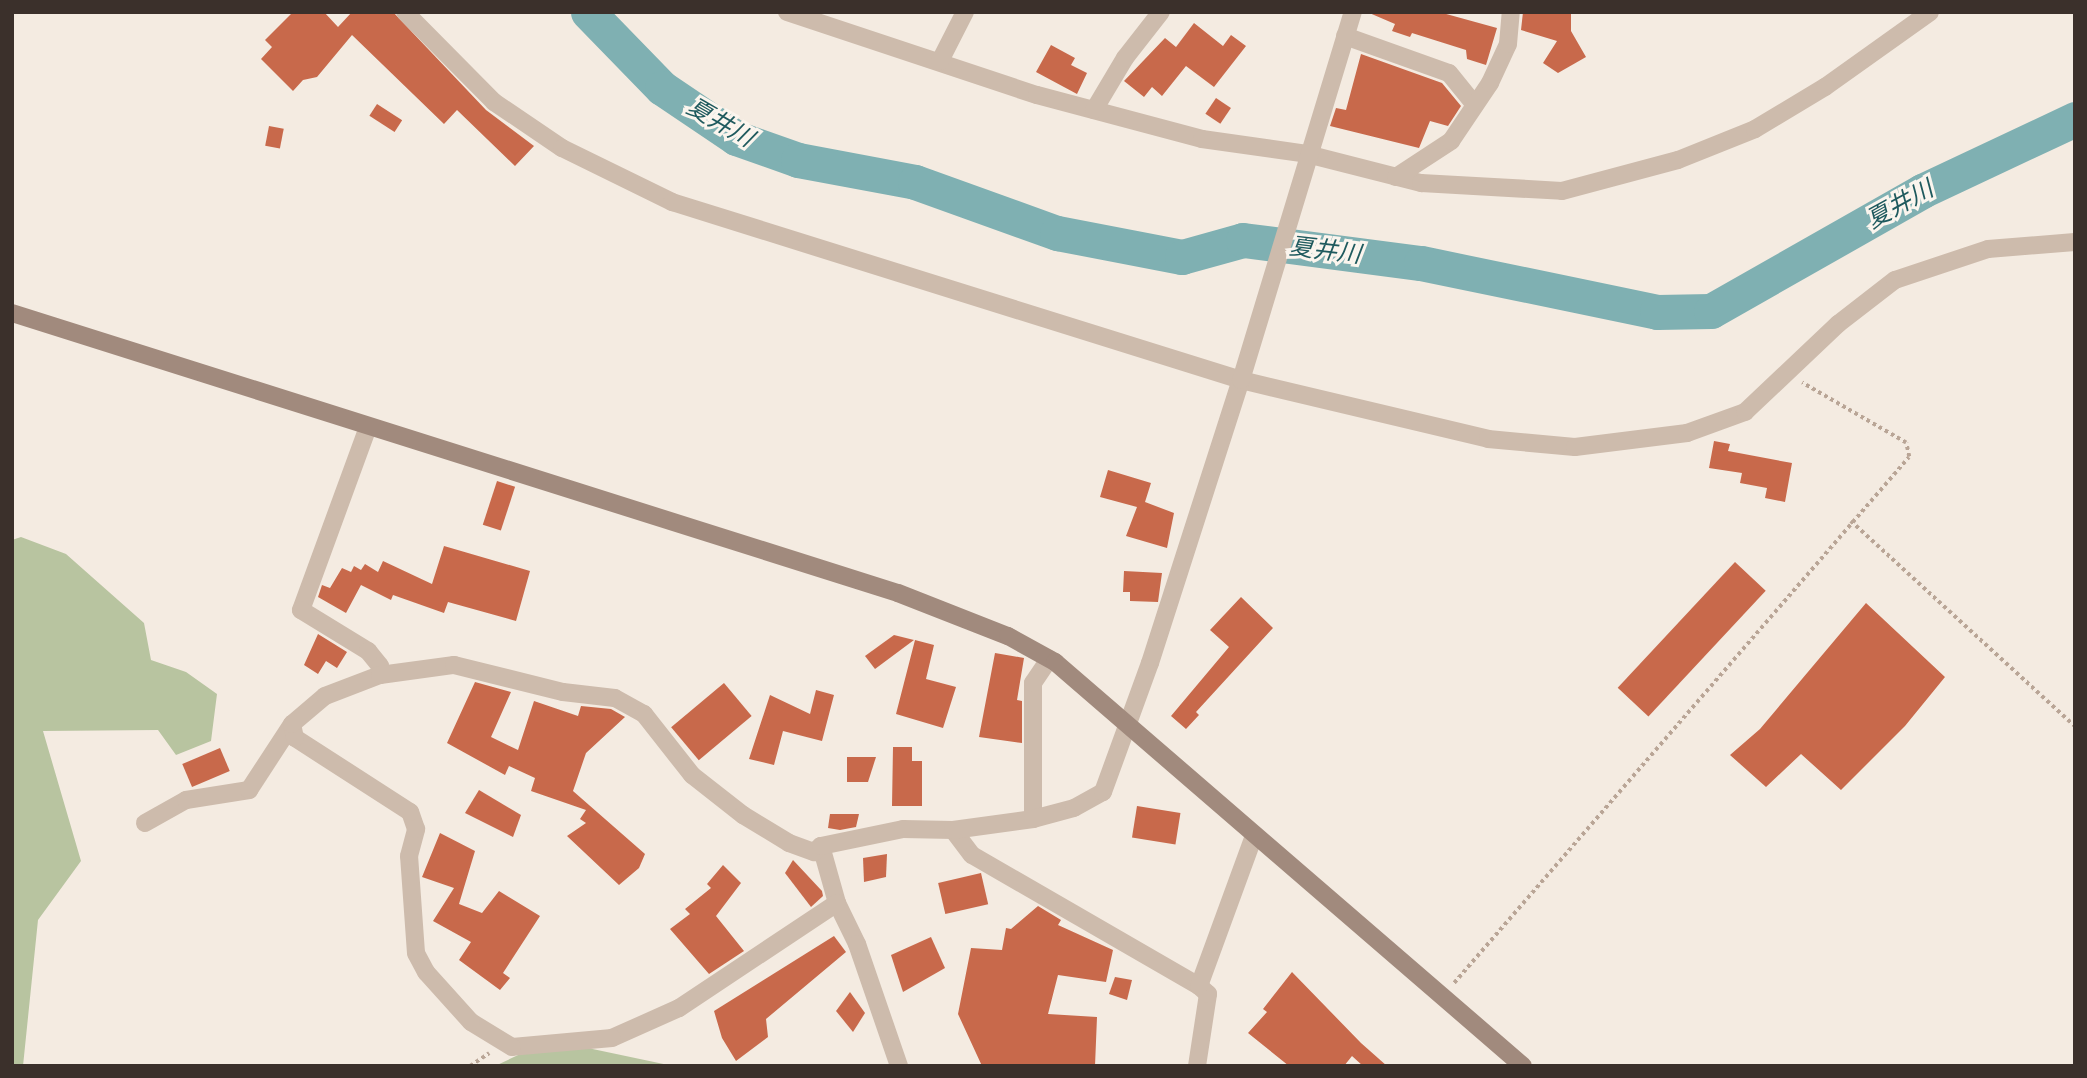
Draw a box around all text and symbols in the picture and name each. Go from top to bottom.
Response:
water label: 夏井川 [682,93,758,153]
water label: 夏井川 [1862,175,1938,235]
water label: 夏井川 [1288,232,1362,270]

